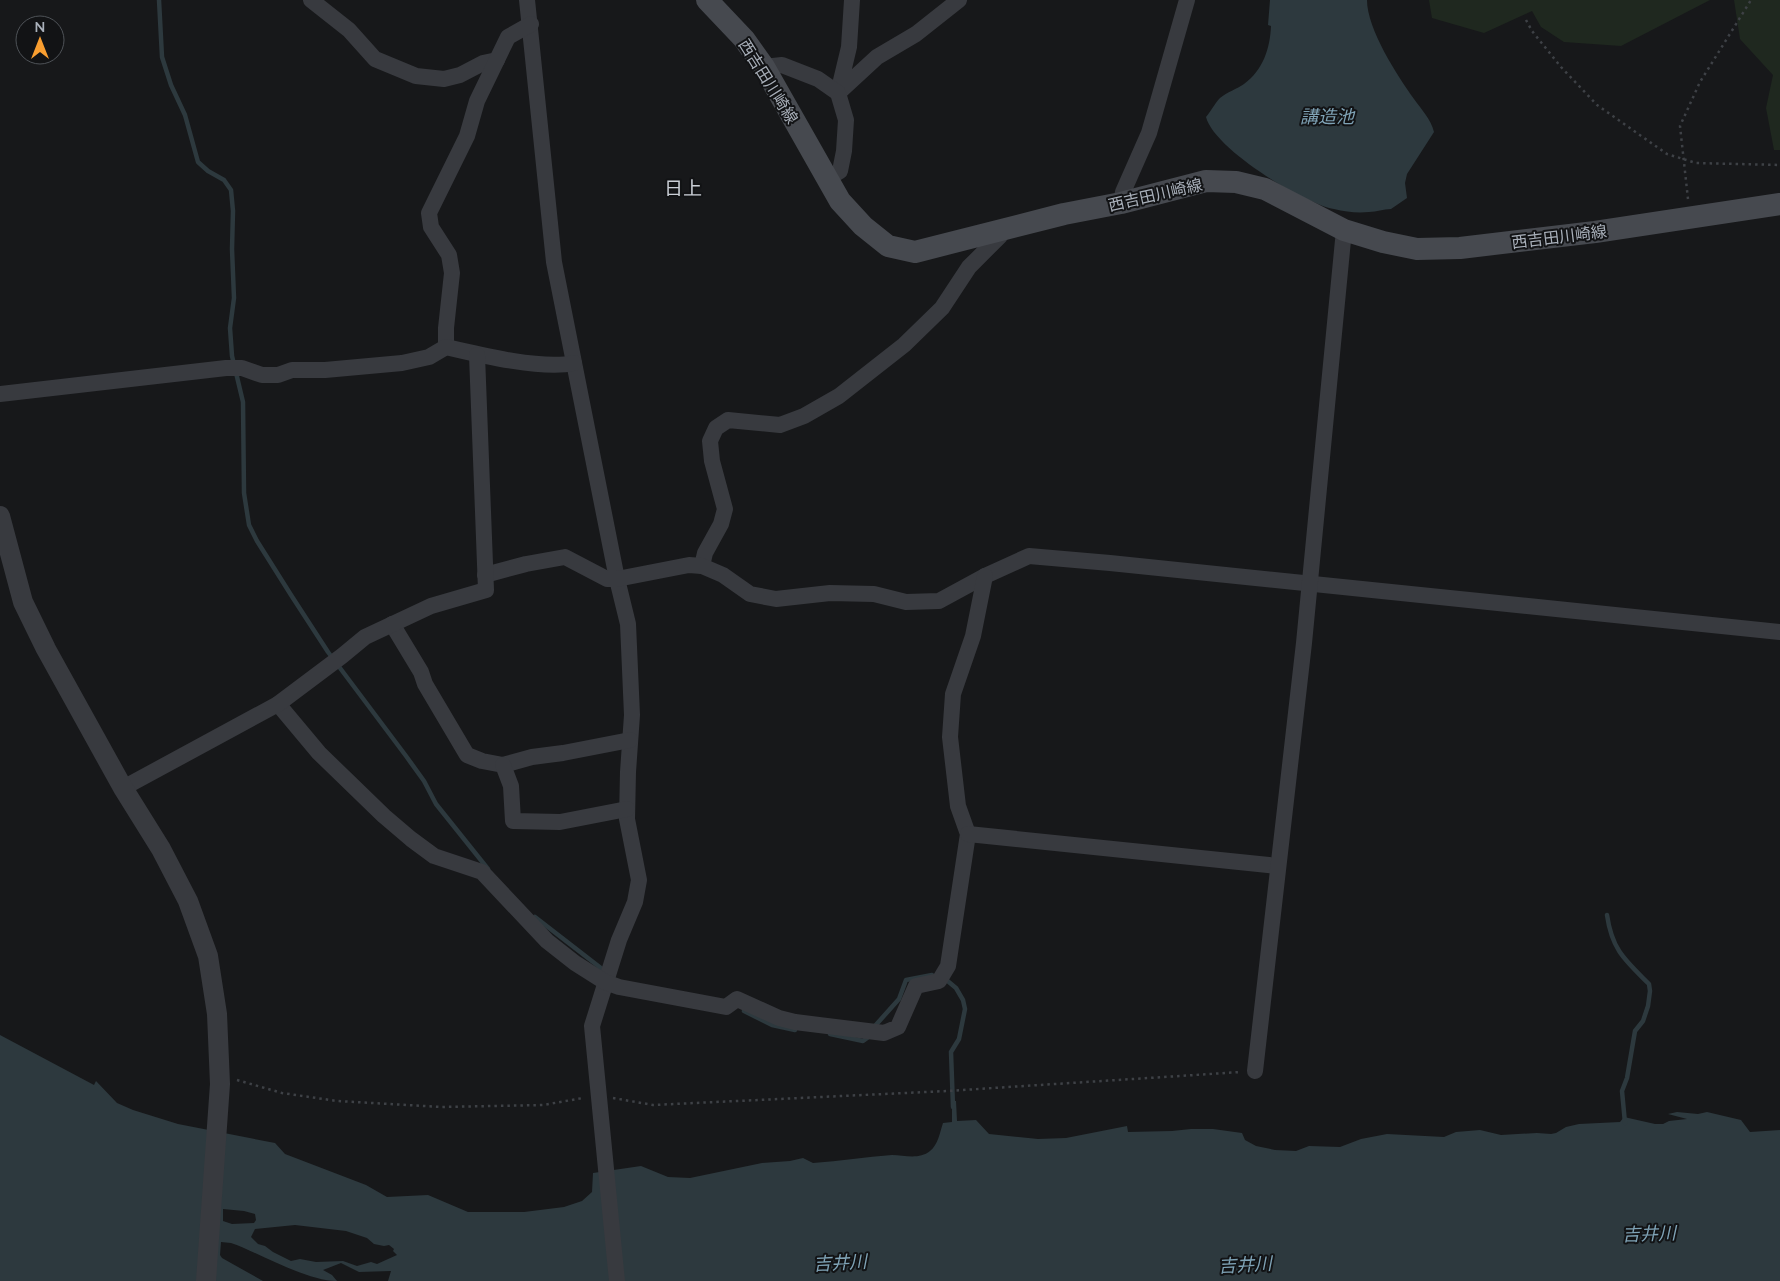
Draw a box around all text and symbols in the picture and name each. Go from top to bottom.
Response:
north arrow [15,15,65,65]
text: N [35,18,45,35]
street label: 西吉田川崎線 [736,35,802,127]
water label: 講造池 [1300,105,1356,127]
street label: 西吉田川崎線 [1106,174,1204,214]
district label: 日上 [664,176,702,199]
street label: 西吉田川崎線 [1510,221,1608,251]
water label: 吉井川 [1622,1221,1678,1245]
water label: 吉井川 [812,1249,870,1274]
water label: 吉井川 [1217,1251,1275,1276]

